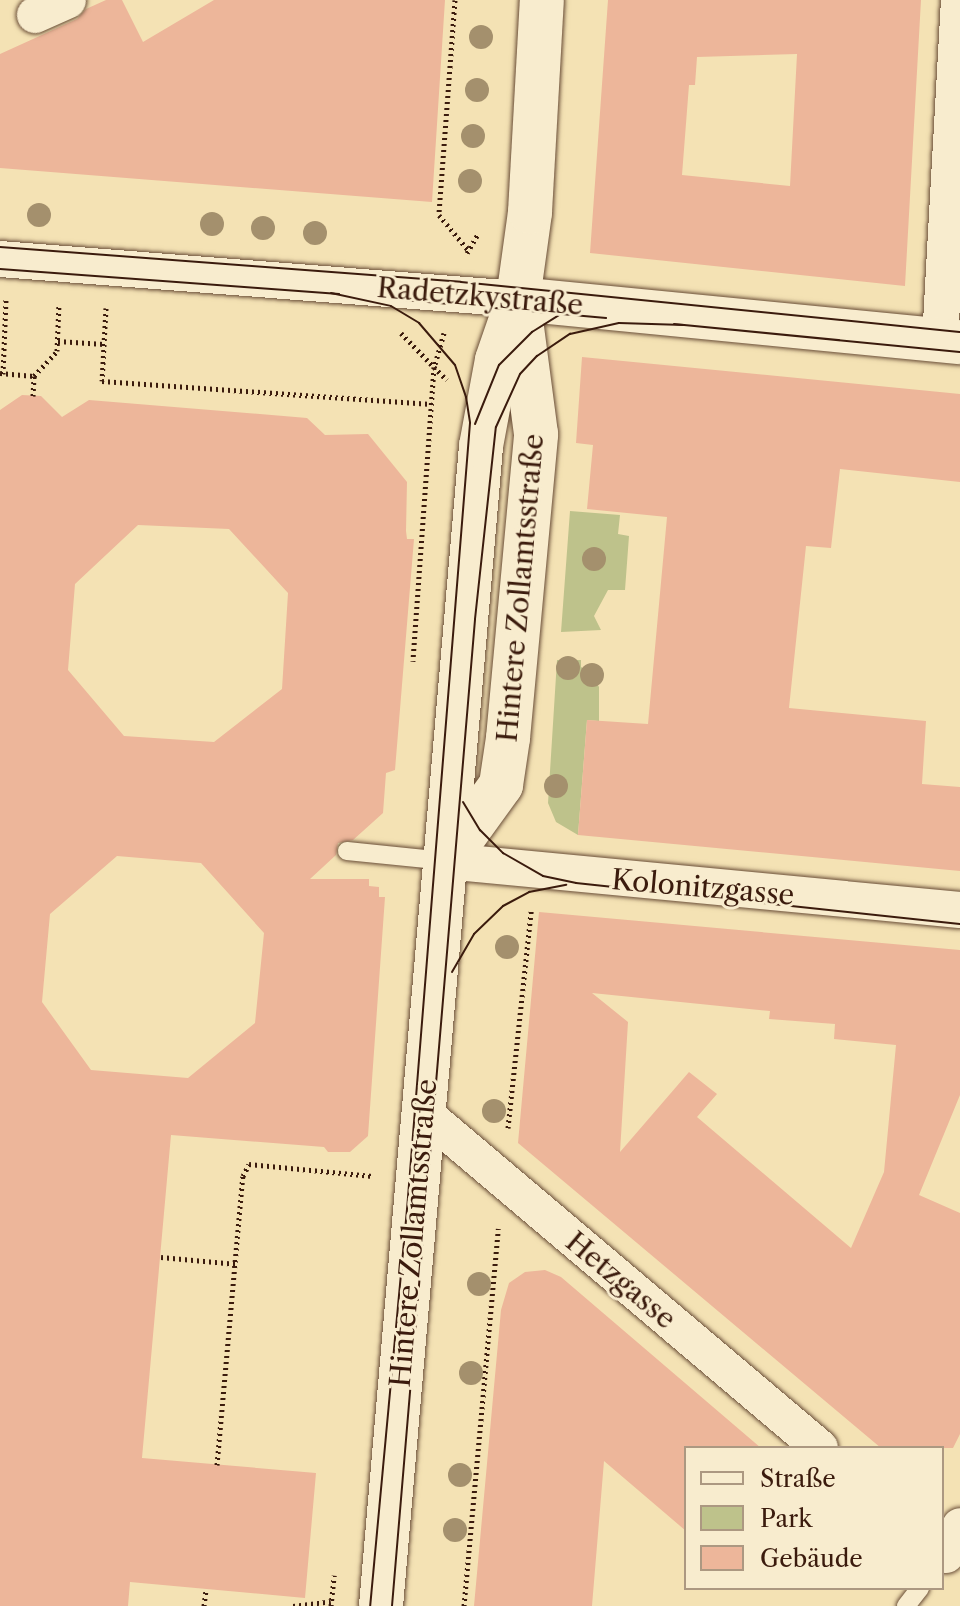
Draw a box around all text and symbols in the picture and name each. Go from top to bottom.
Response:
street label: Radetzkystraße [376,270,584,322]
street label: Hintere Zollamtsstraße [490,432,550,744]
street label: Kolonitzgasse [610,862,796,912]
street label: Hintere Zollamtsstraße [383,1077,443,1389]
street label: Hetzgasse [559,1224,683,1336]
legend [684,1446,944,1590]
text: Straße [760,1464,836,1493]
text: Park [760,1504,812,1533]
text: Gebäude [760,1544,863,1573]

